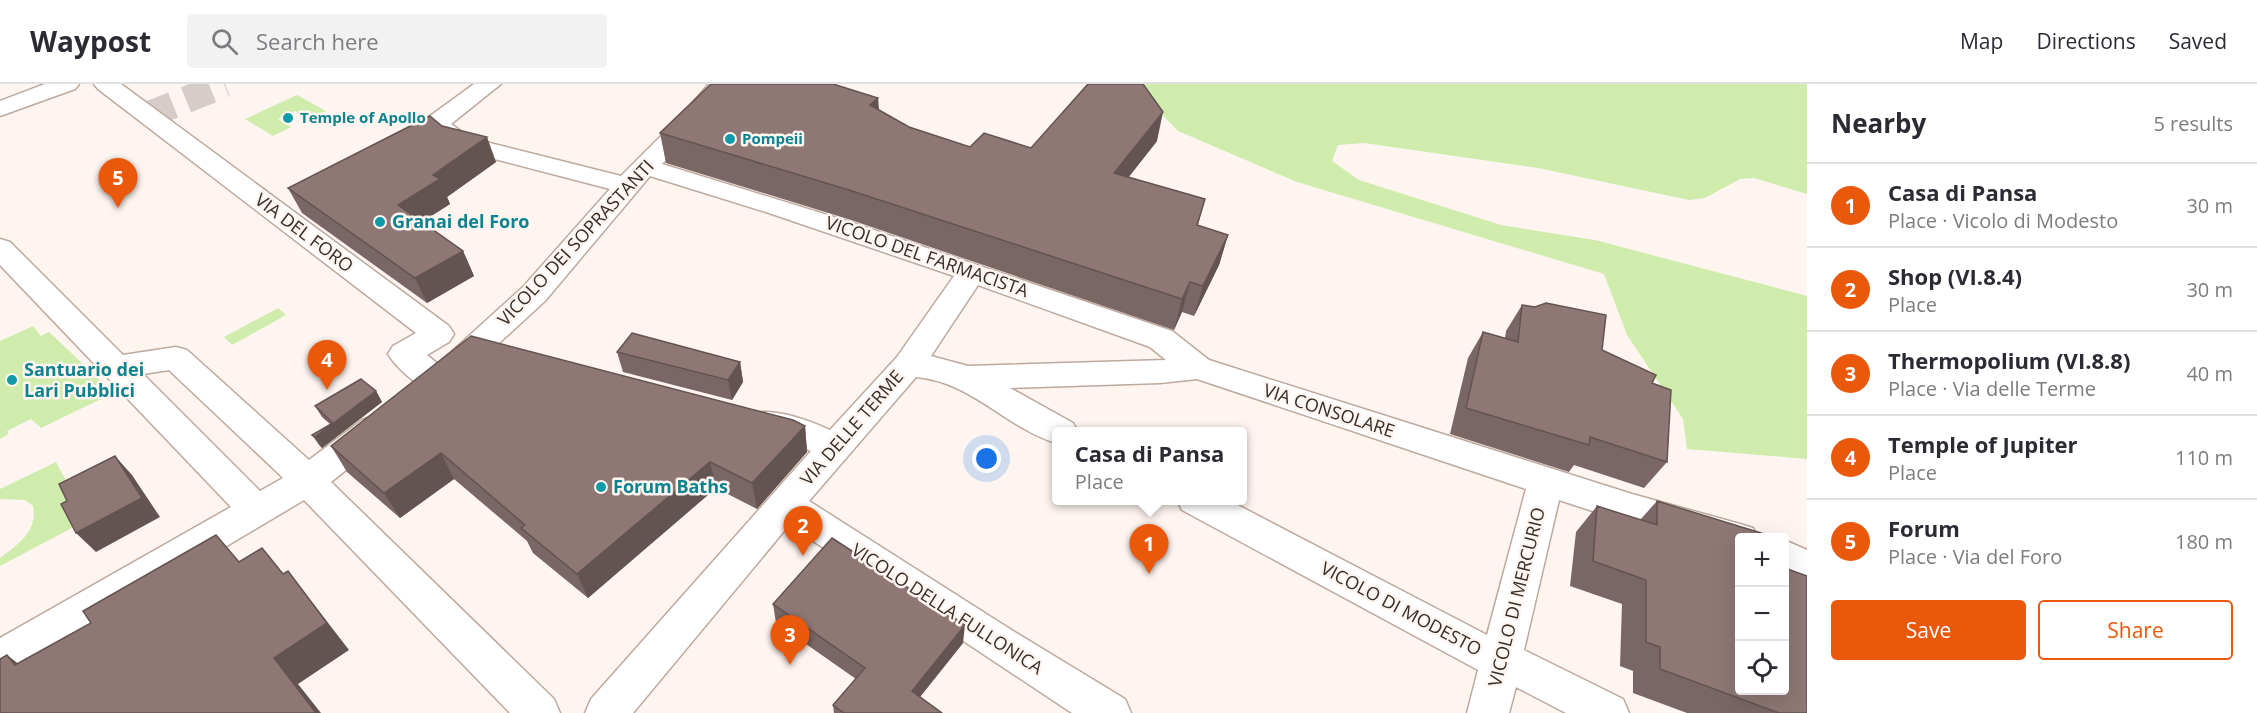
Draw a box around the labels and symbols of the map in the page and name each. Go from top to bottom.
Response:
place label: Temple of Apollo [300,107,426,127]
marker: Temple of Apollo [281,111,295,125]
place label: Pompeii [742,128,803,148]
marker: Pompeii [723,132,737,146]
street label: VICOLO DEI SOPRASTANTI [492,154,659,331]
pin: 5 [98,158,138,208]
street label: VIA DEL FORO [251,187,359,277]
place label: Granai del Foro [392,209,530,233]
street label: VICOLO DEL FARMACISTA [823,210,1033,302]
marker: Granai del Foro [373,215,387,229]
pin: 4 [308,340,346,390]
place label: Santuario dei Lari Pubblici [24,357,144,402]
street label: VIA DELLE TERME [794,365,908,490]
marker: Santuario dei Lari Pubblici [5,373,19,387]
street label: VIA CONSOLARE [1261,378,1398,443]
your location [972,444,1001,473]
place label: Forum Baths [613,474,728,498]
marker: Forum Baths [594,480,608,494]
street label: VICOLO DI MERCURIO [1482,505,1550,689]
pin: 2 [784,506,822,556]
pin: 1 [1130,524,1168,574]
street label: VICOLO DELLA FULLONICA [847,537,1048,679]
street label: VICOLO DI MODESTO [1317,556,1486,661]
pin: 3 [770,616,810,665]

